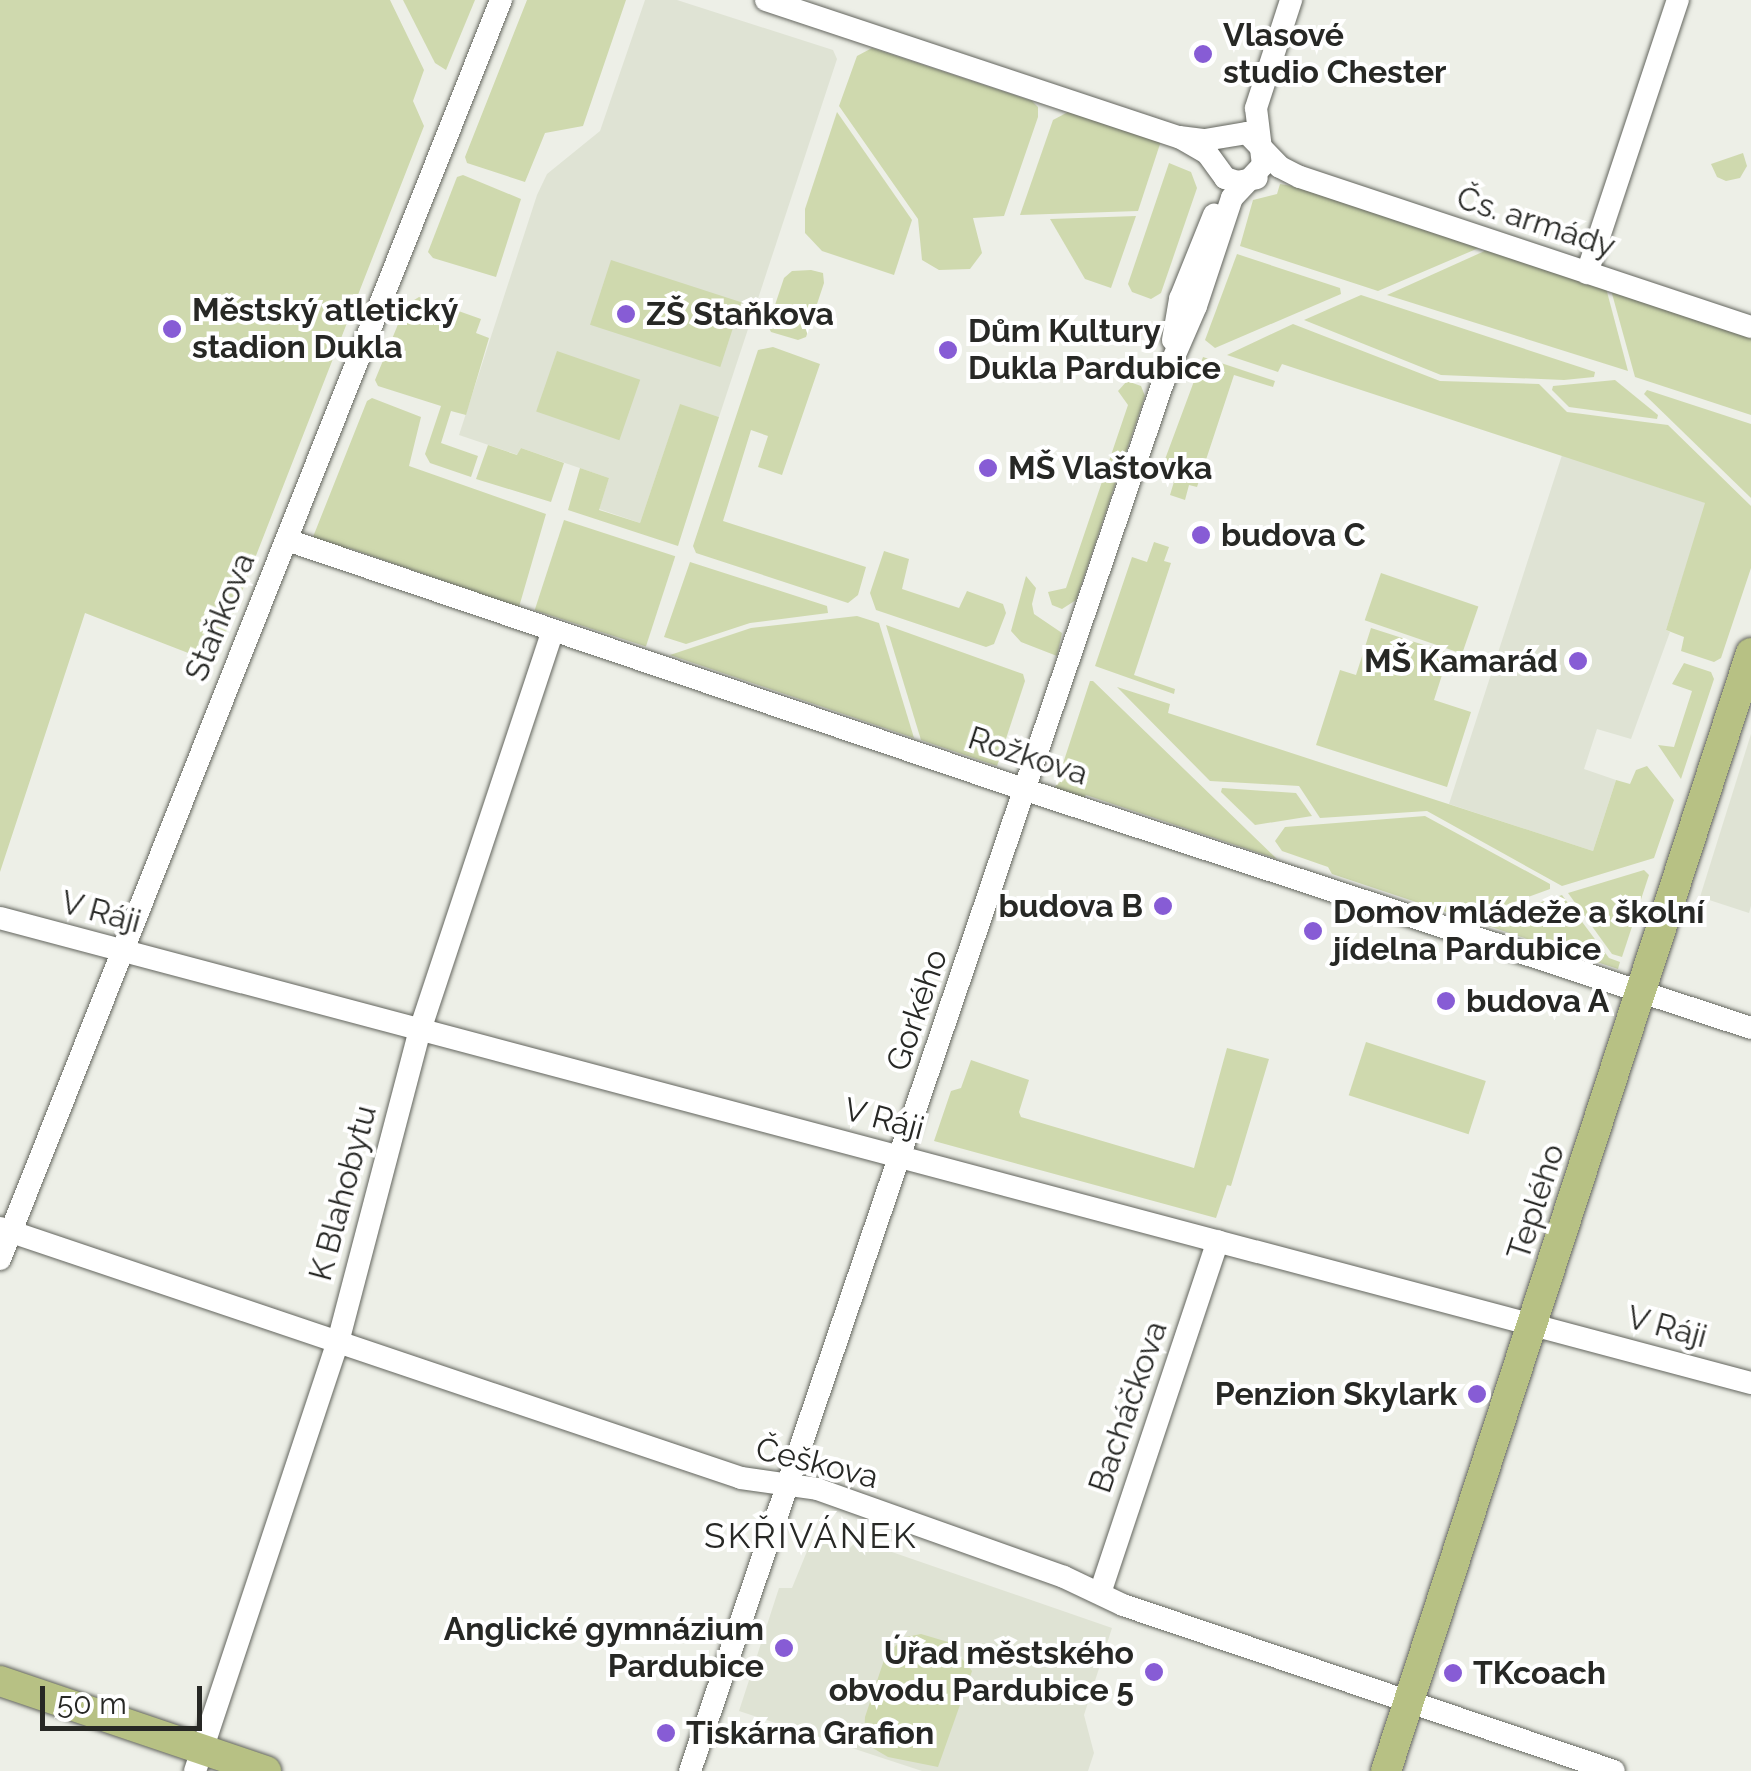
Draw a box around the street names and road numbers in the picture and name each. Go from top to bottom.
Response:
street label: Čs. armády [1452,178,1620,266]
street label: Staňkova [177,547,263,687]
street label: Rožkova [963,719,1093,793]
street label: V Ráji [56,883,146,941]
street label: Gorkého [878,944,956,1076]
street label: V Ráji [839,1090,929,1148]
street label: K Blahobytu [301,1101,385,1285]
street label: Teplého [1499,1139,1573,1265]
street label: V Ráji [1622,1298,1712,1356]
street label: Bacháčkova [1081,1316,1175,1498]
street label: Češkova [752,1429,882,1497]

